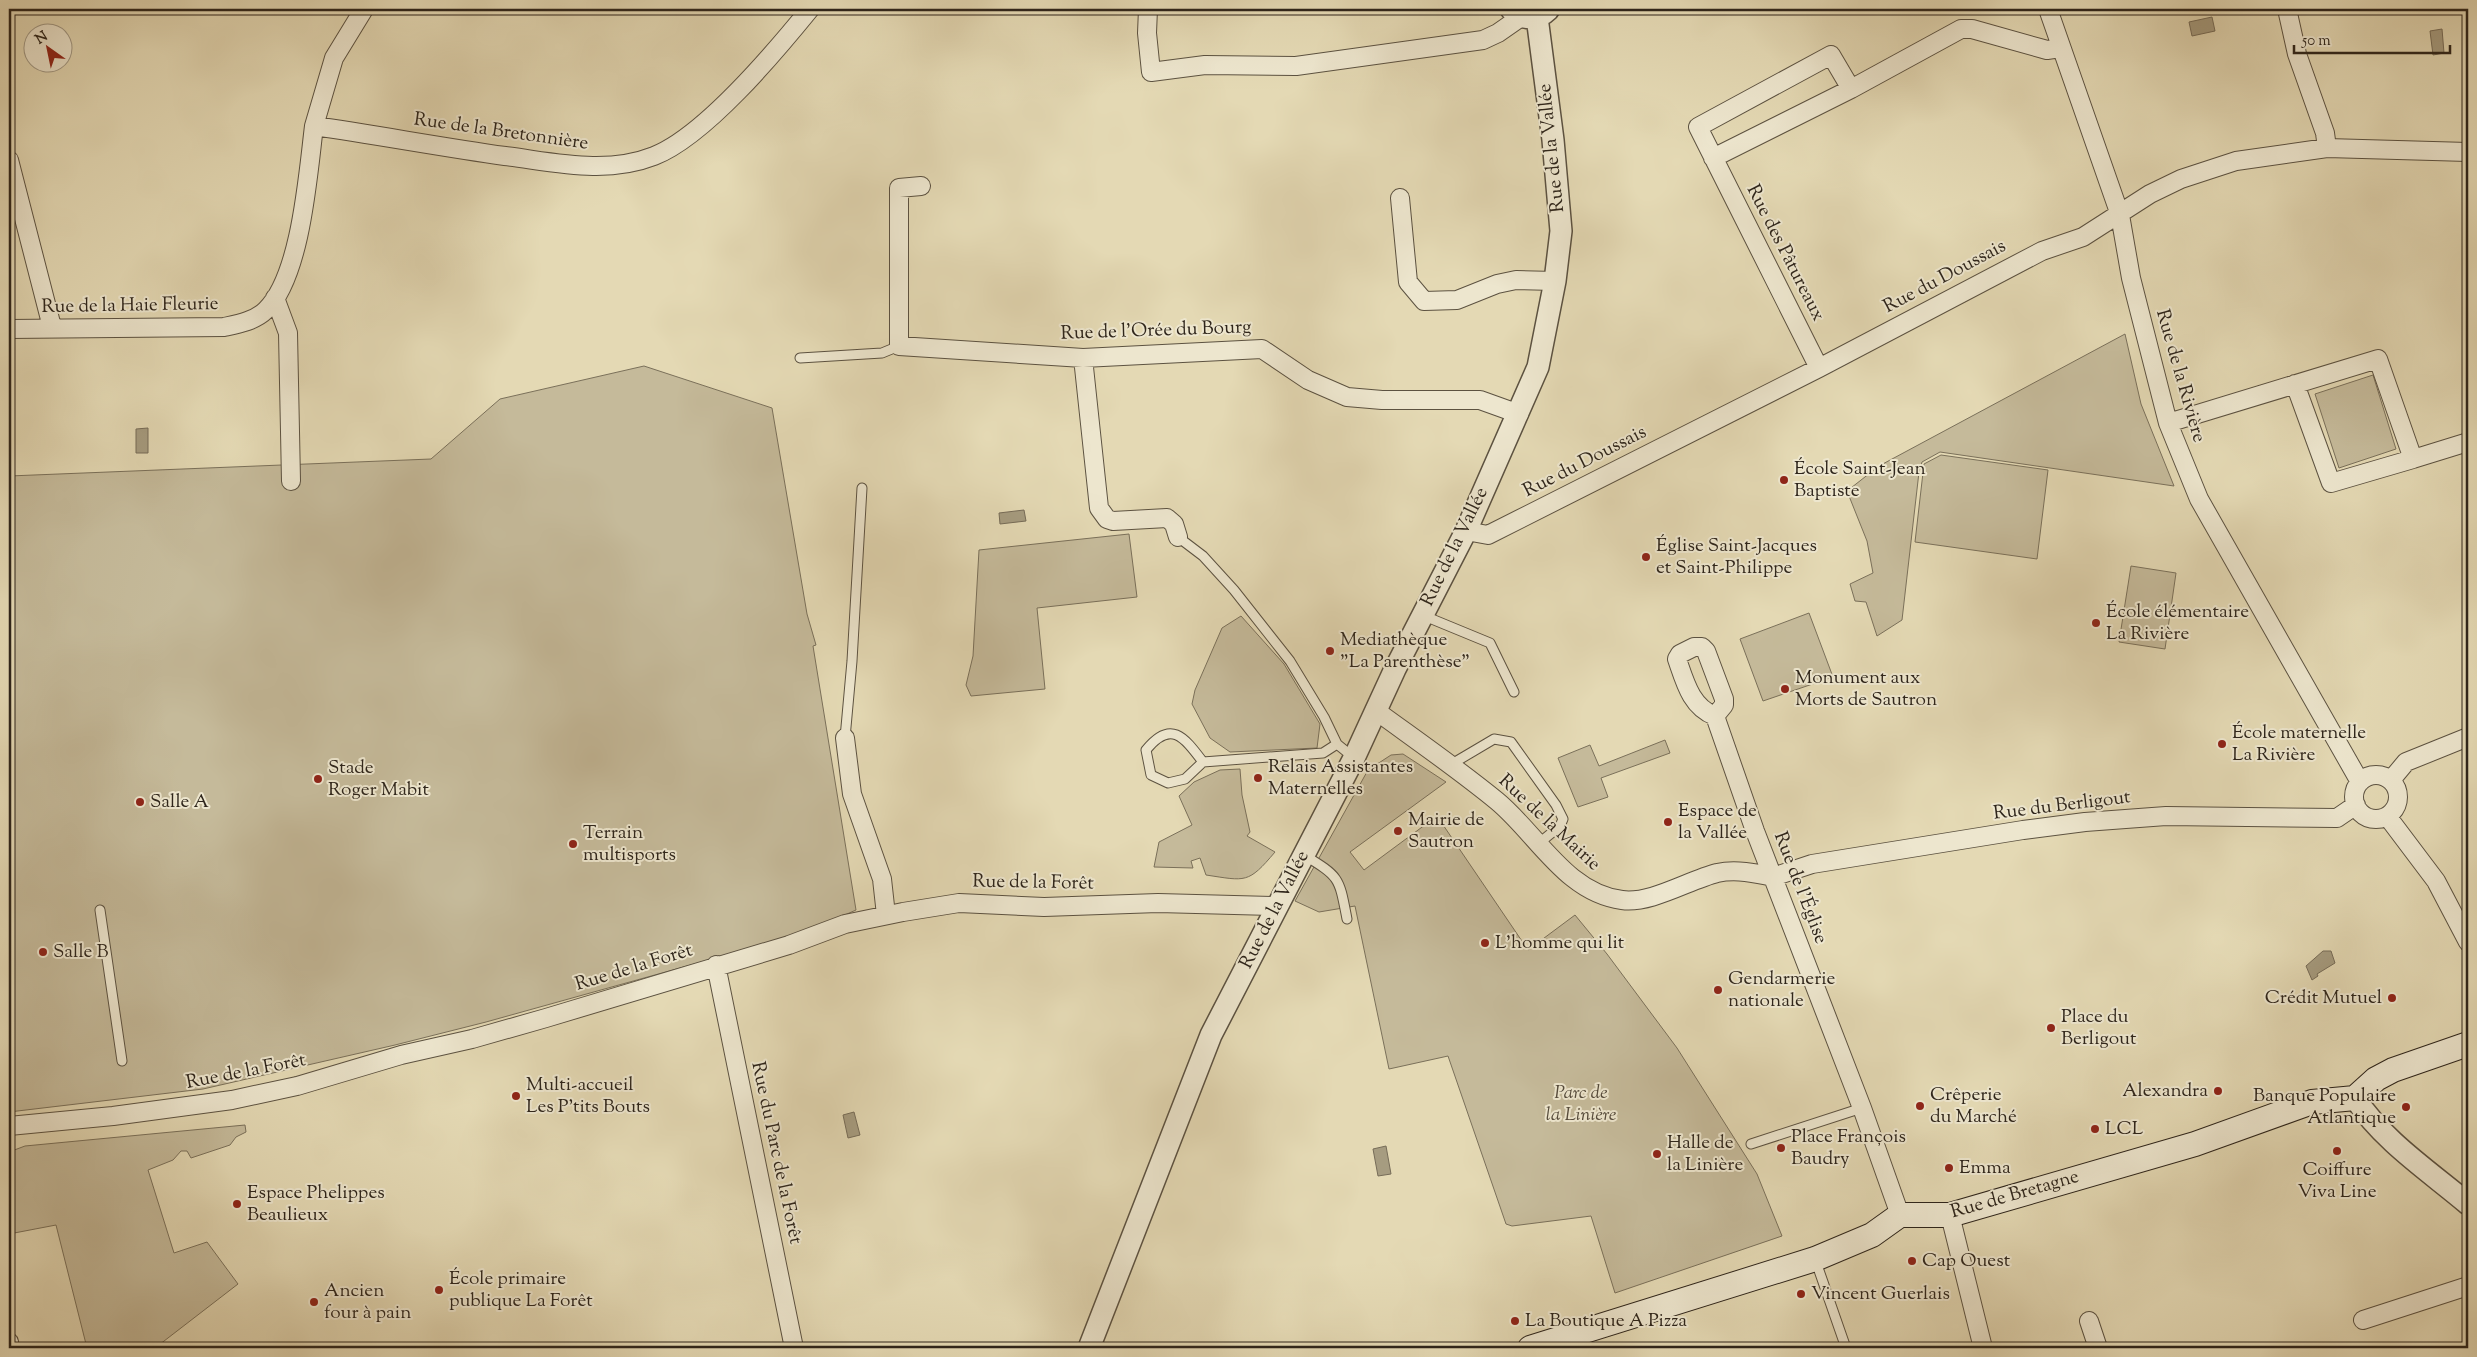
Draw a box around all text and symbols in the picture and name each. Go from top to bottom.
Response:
north arrow [22,22,72,72]
scale bar [2294,22,2451,54]
text: N [32,27,52,50]
text: 50 m [2301,31,2331,52]
street label: Rue de la Vallée [1532,82,1572,214]
street label: Rue de la Bretonnière [412,106,590,158]
street label: Rue des Pâtureaux [1739,180,1831,326]
street label: Rue du Doussais [1879,233,2011,321]
street label: Rue de la Haie Fleurie [41,291,219,321]
street label: Rue de la Rivière [2148,306,2212,446]
street label: Rue de l'Orée du Bourg [1060,314,1252,348]
street label: Rue du Doussais [1519,419,1651,505]
place label: École Saint-Jean Baptiste [1794,456,1926,505]
marker: École Saint-Jean Baptiste [1778,474,1790,486]
street label: Rue de la Vallée [1414,483,1496,611]
place label: Église Saint-Jacques et Saint-Philippe [1656,533,1817,582]
marker: Église Saint-Jacques et Saint-Philippe [1640,551,1652,563]
place label: École élémentaire La Rivière [2106,599,2249,648]
marker: École élémentaire La Rivière [2090,617,2102,629]
place label: Mediathèque "La Parenthèse" [1340,627,1470,676]
marker: Mediathèque "La Parenthèse" [1324,645,1336,657]
place label: Monument aux Morts de Sautron [1795,665,1937,714]
marker: Monument aux Morts de Sautron [1779,683,1791,695]
place label: École maternelle La Rivière [2232,720,2366,769]
marker: École maternelle La Rivière [2216,738,2228,750]
place label: Relais Assistantes Maternelles [1268,754,1413,803]
place label: Stade Roger Mabit [328,755,429,804]
street label: Rue de la Mairie [1492,768,1606,878]
marker: Relais Assistantes Maternelles [1252,772,1264,784]
marker: Stade Roger Mabit [312,773,324,785]
street label: Rue du Berligout [1992,784,2133,828]
place label: Salle A [150,789,209,816]
marker: Salle A [134,796,146,808]
place label: Espace de la Vallée [1678,798,1757,847]
place label: Mairie de Sautron [1408,807,1484,856]
marker: Espace de la Vallée [1662,816,1674,828]
place label: Terrain multisports [583,820,676,869]
marker: Mairie de Sautron [1392,825,1404,837]
street label: Rue de l'Église [1766,828,1834,948]
marker: Terrain multisports [567,838,579,850]
street label: Rue de la Vallée [1234,846,1317,974]
street label: Rue de la Forêt [972,868,1094,898]
place label: L'homme qui lit [1495,930,1625,957]
street label: Rue de la Forêt [572,937,697,999]
marker: L'homme qui lit [1479,937,1491,949]
place label: Salle B [53,939,108,966]
marker: Salle B [37,946,49,958]
place label: Gendarmerie nationale [1728,966,1836,1015]
marker: Gendarmerie nationale [1712,984,1724,996]
place label: Crédit Mutuel [2265,985,2382,1012]
marker: Crédit Mutuel [2386,992,2398,1004]
place label: Place du Berligout [2061,1004,2137,1053]
marker: Place du Berligout [2045,1022,2057,1034]
street label: Rue de la Forêt [184,1047,309,1097]
street label: Rue du Parc de la Forêt [743,1059,809,1247]
place label: Multi-accueil Les P'tits Bouts [526,1072,650,1121]
place label: Alexandra [2122,1078,2208,1105]
park label: Parc de la Linière [1546,1080,1617,1129]
place label: Crêperie du Marché [1930,1082,2017,1131]
place label: Banque Populaire Atlantique [2253,1083,2396,1132]
marker: Alexandra [2212,1085,2224,1097]
marker: Multi-accueil Les P'tits Bouts [510,1090,522,1102]
marker: Crêperie du Marché [1914,1100,1926,1112]
marker: Banque Populaire Atlantique [2400,1101,2412,1113]
place label: LCL [2105,1116,2144,1143]
marker: LCL [2089,1123,2101,1135]
place label: Place François Baudry [1791,1124,1906,1173]
place label: Halle de la Linière [1667,1130,1743,1179]
marker: Place François Baudry [1775,1142,1787,1154]
marker: Coiffure Viva Line [2331,1145,2343,1157]
marker: Halle de la Linière [1651,1148,1663,1160]
place label: Emma [1959,1155,2011,1182]
place label: Coiffure Viva Line [2297,1157,2377,1206]
marker: Emma [1943,1162,1955,1174]
street label: Rue de Bretagne [1948,1164,2082,1226]
place label: Espace Phelippes Beaulieux [247,1180,385,1229]
marker: Espace Phelippes Beaulieux [231,1198,243,1210]
place label: Cap Ouest [1922,1248,2011,1275]
marker: Cap Ouest [1906,1255,1918,1267]
place label: École primaire publique La Forêt [449,1266,593,1315]
place label: Ancien four à pain [324,1278,411,1327]
place label: Vincent Guerlais [1811,1281,1950,1308]
marker: École primaire publique La Forêt [433,1284,445,1296]
marker: Vincent Guerlais [1795,1288,1807,1300]
marker: Ancien four à pain [308,1296,320,1308]
place label: La Boutique A Pizza [1525,1308,1687,1335]
marker: La Boutique A Pizza [1509,1315,1521,1327]

